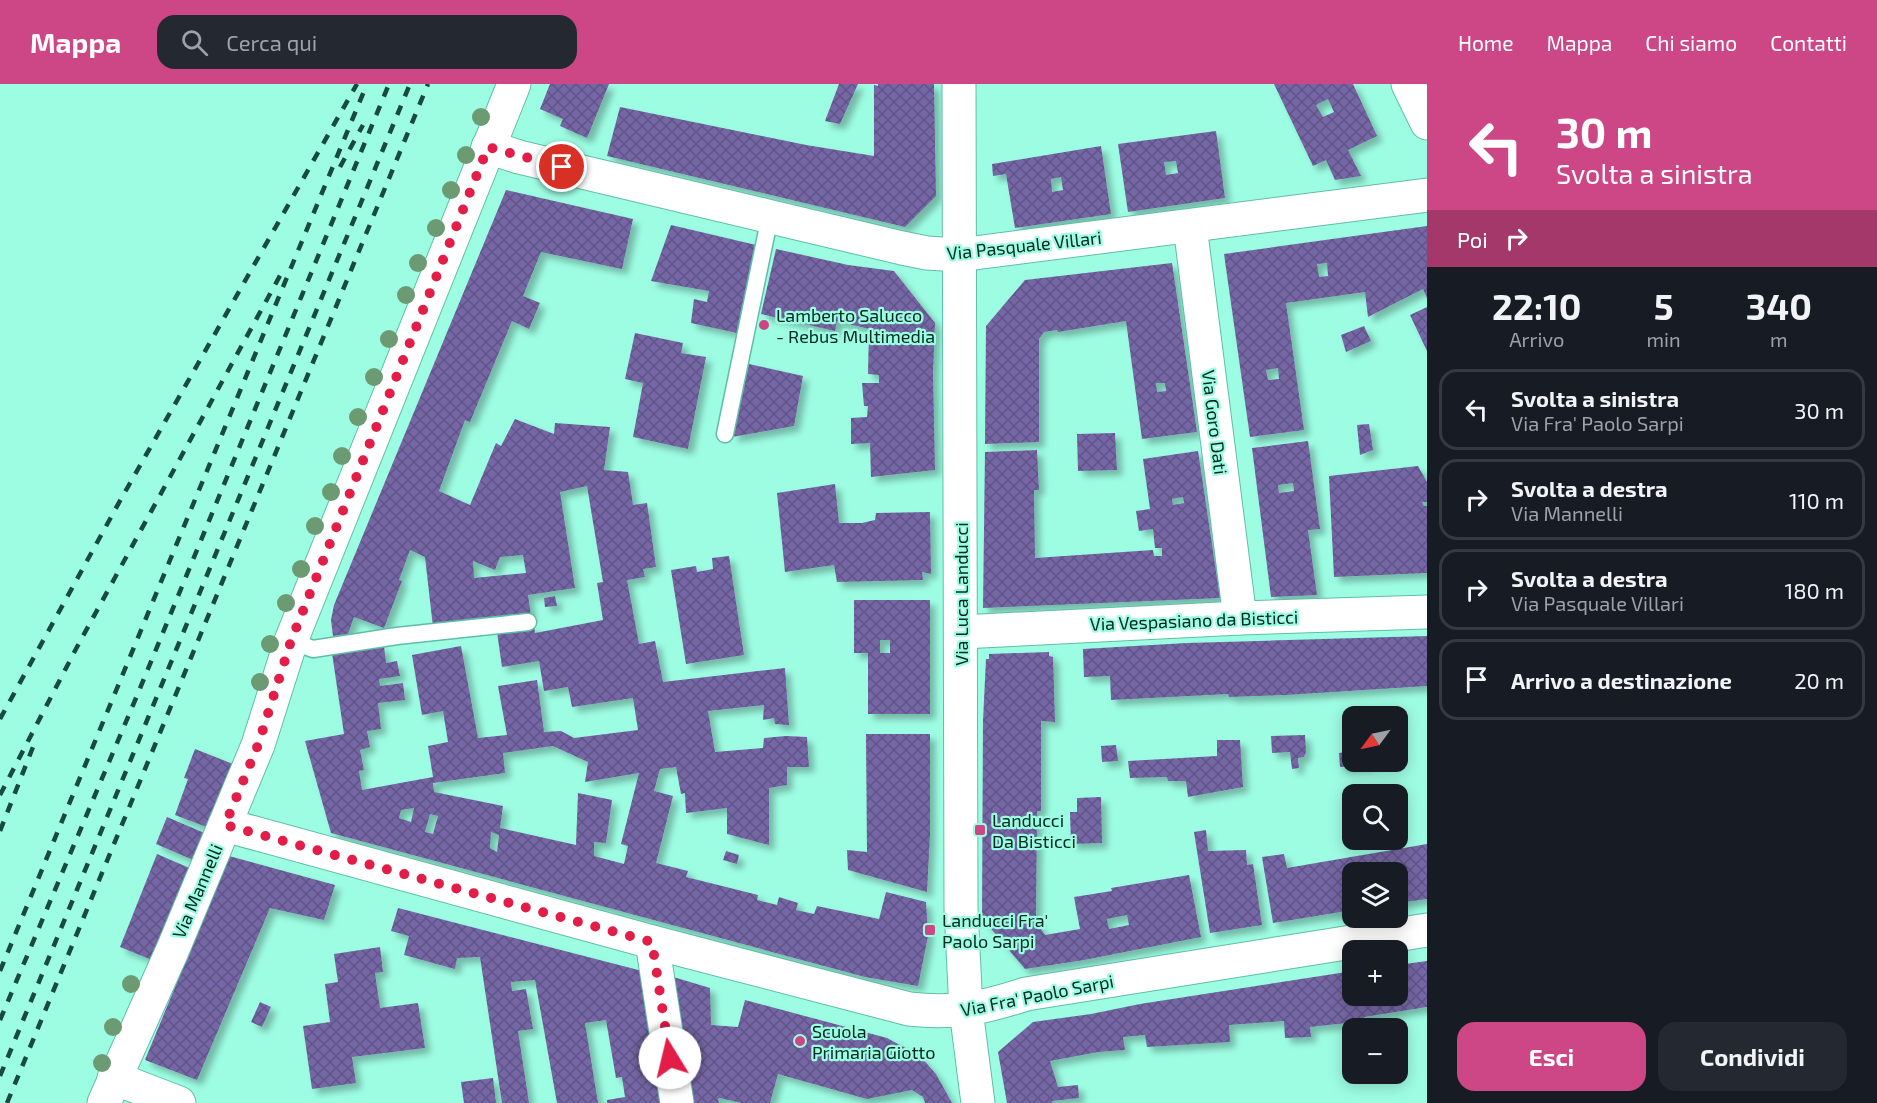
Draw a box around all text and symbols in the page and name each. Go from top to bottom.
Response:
search box [157,15,577,69]
text: Mappa [30,25,121,59]
icon: search [178,26,211,59]
text: Cerca qui [226,29,317,55]
text: Home [1458,30,1514,55]
text: Mappa [1547,30,1612,55]
text: Chi siamo [1645,30,1737,55]
text: Contatti [1770,30,1847,55]
text: 30 m [1556,106,1652,156]
icon: left [1457,108,1535,186]
pin [536,141,587,192]
icon: arrive [545,150,578,183]
text: Svolta a sinistra [1556,157,1753,189]
icon: right [1500,222,1533,255]
street label: Via Pasquale Villari [945,226,1103,264]
text: Poi [1457,226,1488,252]
text: 22:10 [1492,284,1581,327]
text: 5 [1654,284,1674,327]
text: 340 [1746,284,1812,327]
place label: Lamberto Salucco - Rebus Multimedia [776,304,935,347]
marker: Lamberto Salucco - Rebus Multimedia [757,318,771,332]
text: Arrivo [1509,327,1564,351]
text: min [1647,327,1681,351]
text: m [1770,327,1788,351]
street label: Via Goro Dati [1198,368,1232,476]
text: Svolta a sinistra [1511,385,1679,411]
icon: left [1460,393,1493,426]
text: 30 m [1794,397,1844,423]
text: Via Fra' Paolo Sarpi [1511,411,1684,435]
text: Svolta a destra [1511,475,1668,501]
icon: right [1460,483,1493,516]
text: 110 m [1789,487,1844,513]
text: Via Mannelli [1511,501,1623,525]
street label: Via Luca Landucci [950,522,972,666]
text: Svolta a destra [1511,565,1668,591]
icon: right [1460,573,1493,606]
text: 180 m [1784,577,1844,603]
text: Via Pasquale Villari [1511,591,1684,615]
street label: Via Vespasiano da Bisticci [1089,605,1299,635]
icon: arrive [1460,663,1493,696]
text: Arrivo a destinazione [1511,667,1732,693]
text: 20 m [1794,667,1844,693]
north arrow [1342,706,1408,772]
map controls [1342,706,1408,1084]
button: search [1342,784,1408,850]
place label: Landucci Da Bisticci [992,809,1076,852]
marker: Landucci Da Bisticci [973,823,987,837]
street label: Via Mannelli [167,840,227,942]
button: layers [1342,862,1408,928]
place label: Landucci Fra' Paolo Sarpi [942,909,1048,952]
marker: Landucci Fra' Paolo Sarpi [923,923,937,937]
button: + [1342,940,1408,1006]
street label: Via Fra' Paolo Sarpi [959,969,1115,1021]
button: − [1342,1018,1408,1084]
place label: Scuola Primaria Giotto [812,1020,935,1063]
button: Esci [1457,1022,1646,1091]
button: Condividi [1658,1022,1847,1091]
position arrow [638,1026,702,1090]
marker: Scuola Primaria Giotto [793,1034,807,1048]

